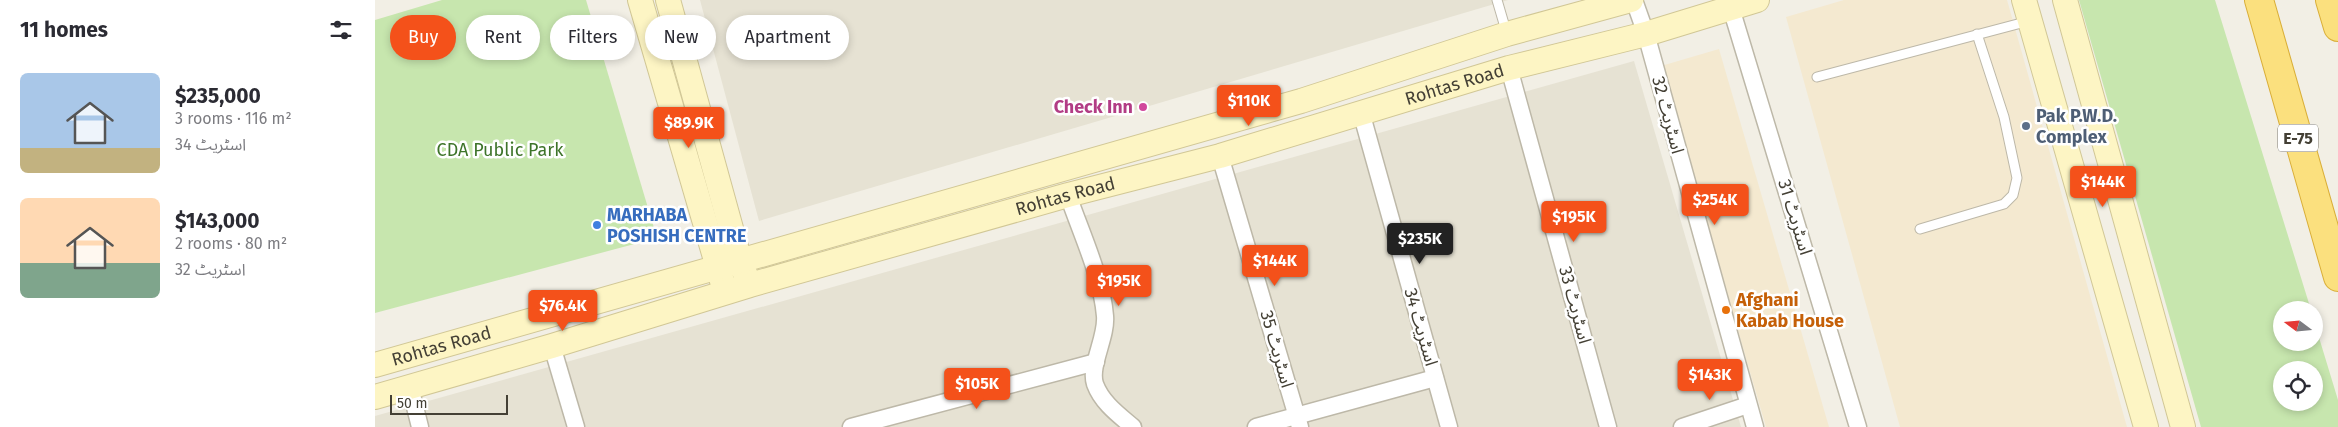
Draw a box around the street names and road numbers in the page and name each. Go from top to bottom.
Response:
street label: Rohtas Road [1402,59,1507,110]
street label: اسٹریٹ 32 [1647,74,1689,156]
road number: E-75 [2278,125,2318,152]
street label: Rohtas Road [1013,172,1118,220]
street label: اسٹریٹ 31 [1773,177,1817,257]
street label: اسٹریٹ 33 [1554,264,1596,346]
street label: اسٹریٹ 34 [1399,286,1443,368]
street label: اسٹریٹ 35 [1255,308,1299,390]
street label: Rohtas Road [389,321,494,371]

